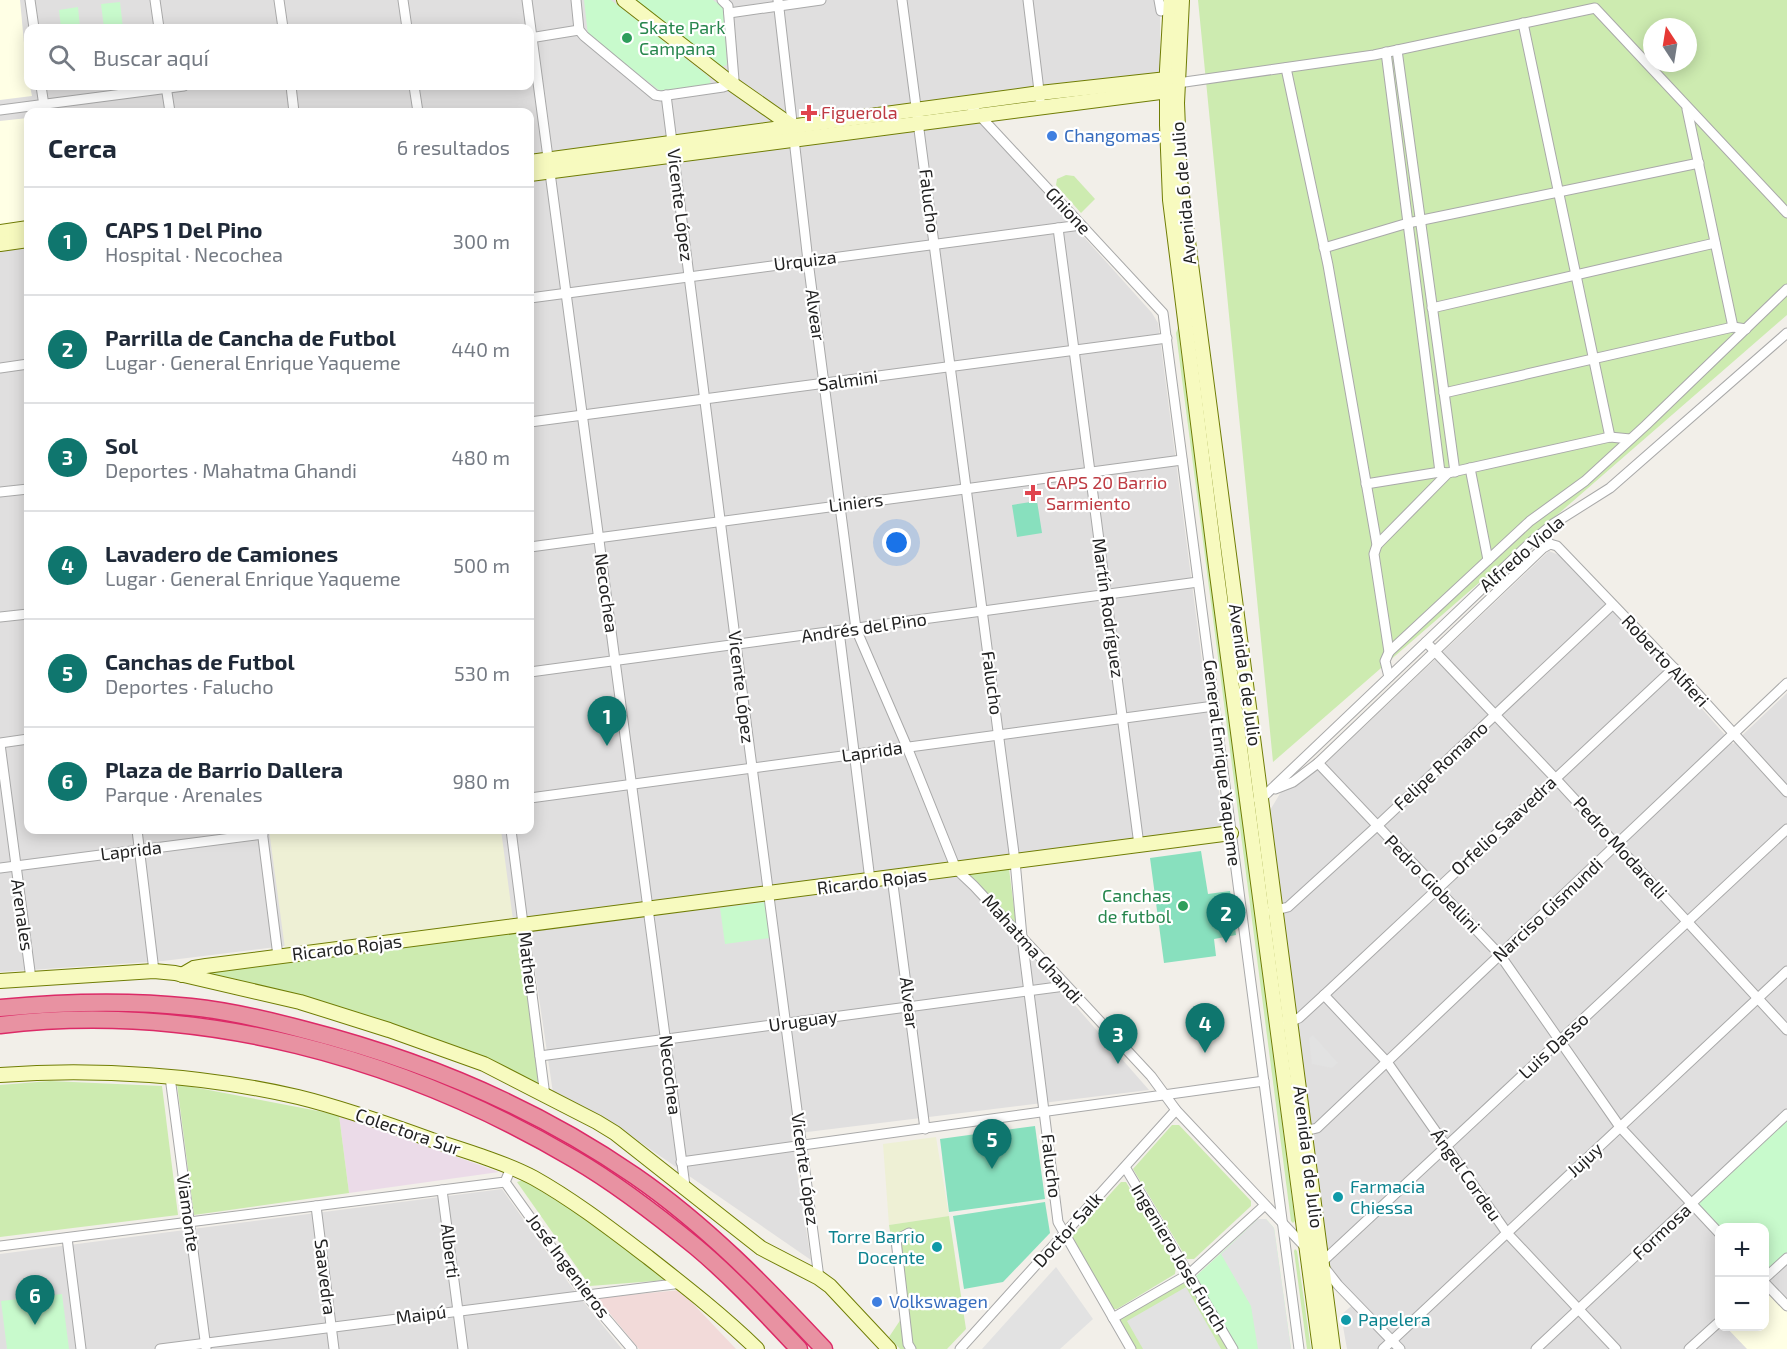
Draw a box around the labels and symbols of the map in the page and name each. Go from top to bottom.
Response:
place label: Skate Park Campana [639,16,726,59]
north arrow [1643,18,1697,72]
marker: Skate Park Campana [620,31,634,45]
place label: Figuerola [821,101,898,123]
marker: Figuerola [802,106,816,120]
street label: Avenida 6 de Julio [1166,121,1200,265]
place label: Changomas [1064,124,1160,146]
marker: Changomas [1045,129,1059,143]
street label: Vicente López [663,147,699,263]
street label: Falucho [915,168,945,234]
street label: Ghione [1041,182,1096,239]
street label: Urquiza [772,245,838,275]
street label: Alvear [801,287,831,342]
street label: Salmini [816,365,879,395]
place label: CAPS 20 Barrio Sarmiento [1046,471,1167,514]
marker: CAPS 20 Barrio Sarmiento [1024,484,1042,502]
street label: Liniers [827,488,884,516]
street label: Alfredo Viola [1475,511,1568,596]
your location [882,528,911,557]
street label: Martín Rodríguez [1088,536,1130,679]
street label: Necochea [591,552,623,634]
street label: Avenida 6 de Julio [1225,602,1267,747]
street label: Andrés del Pino [800,607,928,647]
street label: Roberto Alfieri [1618,610,1714,711]
street label: Vicente López [724,629,760,745]
street label: Falucho [978,650,1008,716]
street label: General Enrique Yaqueme [1199,658,1247,867]
pin: 1 [588,696,626,746]
street label: Felipe Romano [1389,716,1492,814]
street label: Laprida [840,736,904,766]
street label: Orfelio Saavedra [1446,771,1561,880]
street label: Pedro Modarelli [1569,792,1672,903]
street label: Pedro Giobellini [1380,830,1485,937]
street label: Laprida [99,835,163,865]
street label: Narciso Gismundi [1488,853,1607,966]
street label: Ricardo Rojas [816,863,928,899]
street label: Arenales [7,878,39,952]
place label: Canchas de futbol [1098,884,1172,927]
street label: Mahatma Ghandi [978,889,1088,1007]
pin: 2 [1206,894,1246,943]
marker: Canchas de futbol [1176,899,1190,913]
street label: Ricardo Rojas [291,929,403,965]
street label: Matheu [514,930,544,995]
street label: Alvear [896,976,924,1030]
street label: Uruguay [767,1004,839,1036]
pin: 4 [1186,1004,1224,1053]
street label: Luis Dasso [1514,1007,1593,1083]
pin: 3 [1098,1014,1138,1064]
street label: Necochea [655,1034,687,1116]
street label: Avenida 6 de Julio [1289,1084,1329,1229]
street label: Colectora Sur [353,1103,464,1159]
street label: Vicente López [787,1111,825,1227]
pin: 5 [972,1120,1012,1169]
street label: Ángel Cordeu [1427,1124,1507,1225]
street label: Falucho [1037,1133,1067,1199]
street label: Jujuy [1562,1137,1607,1181]
street label: Viamonte [173,1173,205,1253]
place label: Farmacia Chiessa [1350,1175,1425,1218]
street label: Ingeniero Jose Funch [1127,1179,1233,1336]
street label: Doctor Salk [1028,1187,1107,1271]
marker: Farmacia Chiessa [1331,1190,1345,1204]
street label: Formosa [1628,1199,1695,1264]
street label: José Ingenieros [522,1209,615,1322]
street label: Alberti [437,1222,465,1280]
place label: Torre Barrio Docente [828,1225,925,1268]
street label: Saavedra [310,1238,342,1316]
marker: Torre Barrio Docente [930,1240,944,1254]
pin: 6 [15,1276,54,1325]
place label: Volkswagen [889,1290,988,1312]
marker: Volkswagen [870,1295,884,1309]
street label: Maipú [394,1300,447,1328]
place label: Papelera [1358,1308,1431,1330]
marker: Papelera [1339,1313,1353,1327]

